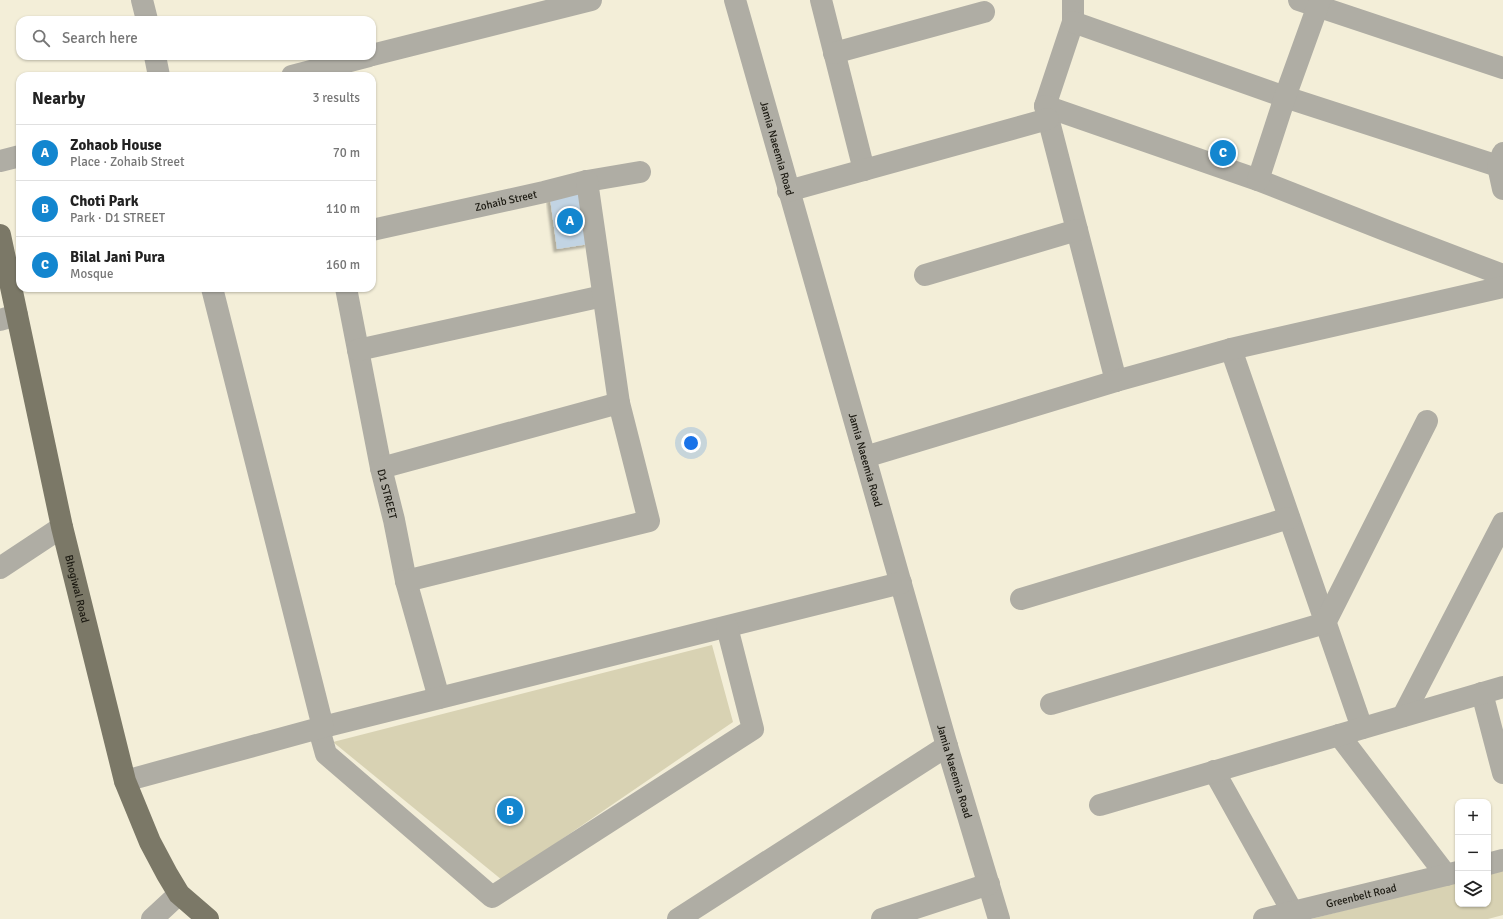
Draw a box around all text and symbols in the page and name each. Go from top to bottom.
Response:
search box [16,16,376,60]
icon: search [30,27,52,49]
text: Search here [62,29,138,47]
text: Nearby [32,88,85,109]
text: 3 results [312,90,360,106]
street label: Jamia Naeemia Road [758,100,797,197]
text: Zohaob House [70,136,162,154]
pin: C [1210,138,1236,168]
text: A [41,145,49,161]
text: 70 m [333,145,360,161]
text: Place · Zohaib Street [70,154,185,170]
street label: Zohaib Street [474,187,538,214]
text: Choti Park [70,192,139,210]
text: B [41,201,49,217]
text: 110 m [326,201,360,217]
pin: A [557,206,583,236]
text: Park · D1 STREET [70,210,165,226]
text: Bilal Jani Pura [70,248,165,266]
text: C [41,257,49,273]
text: 160 m [326,257,360,273]
text: Mosque [70,266,113,282]
street label: Jamia Naeemia Road [846,411,885,509]
your location [681,433,701,453]
street label: D1 STREET [375,467,400,521]
street label: Bhogiwal Road [63,553,92,624]
street label: Jamia Naeemia Road [935,723,975,820]
pin: B [497,796,523,826]
map controls [1455,799,1491,907]
button: + [1455,799,1491,835]
button: − [1455,835,1491,871]
button: layers [1455,871,1491,907]
street label: Greenbelt Road [1325,881,1398,910]

